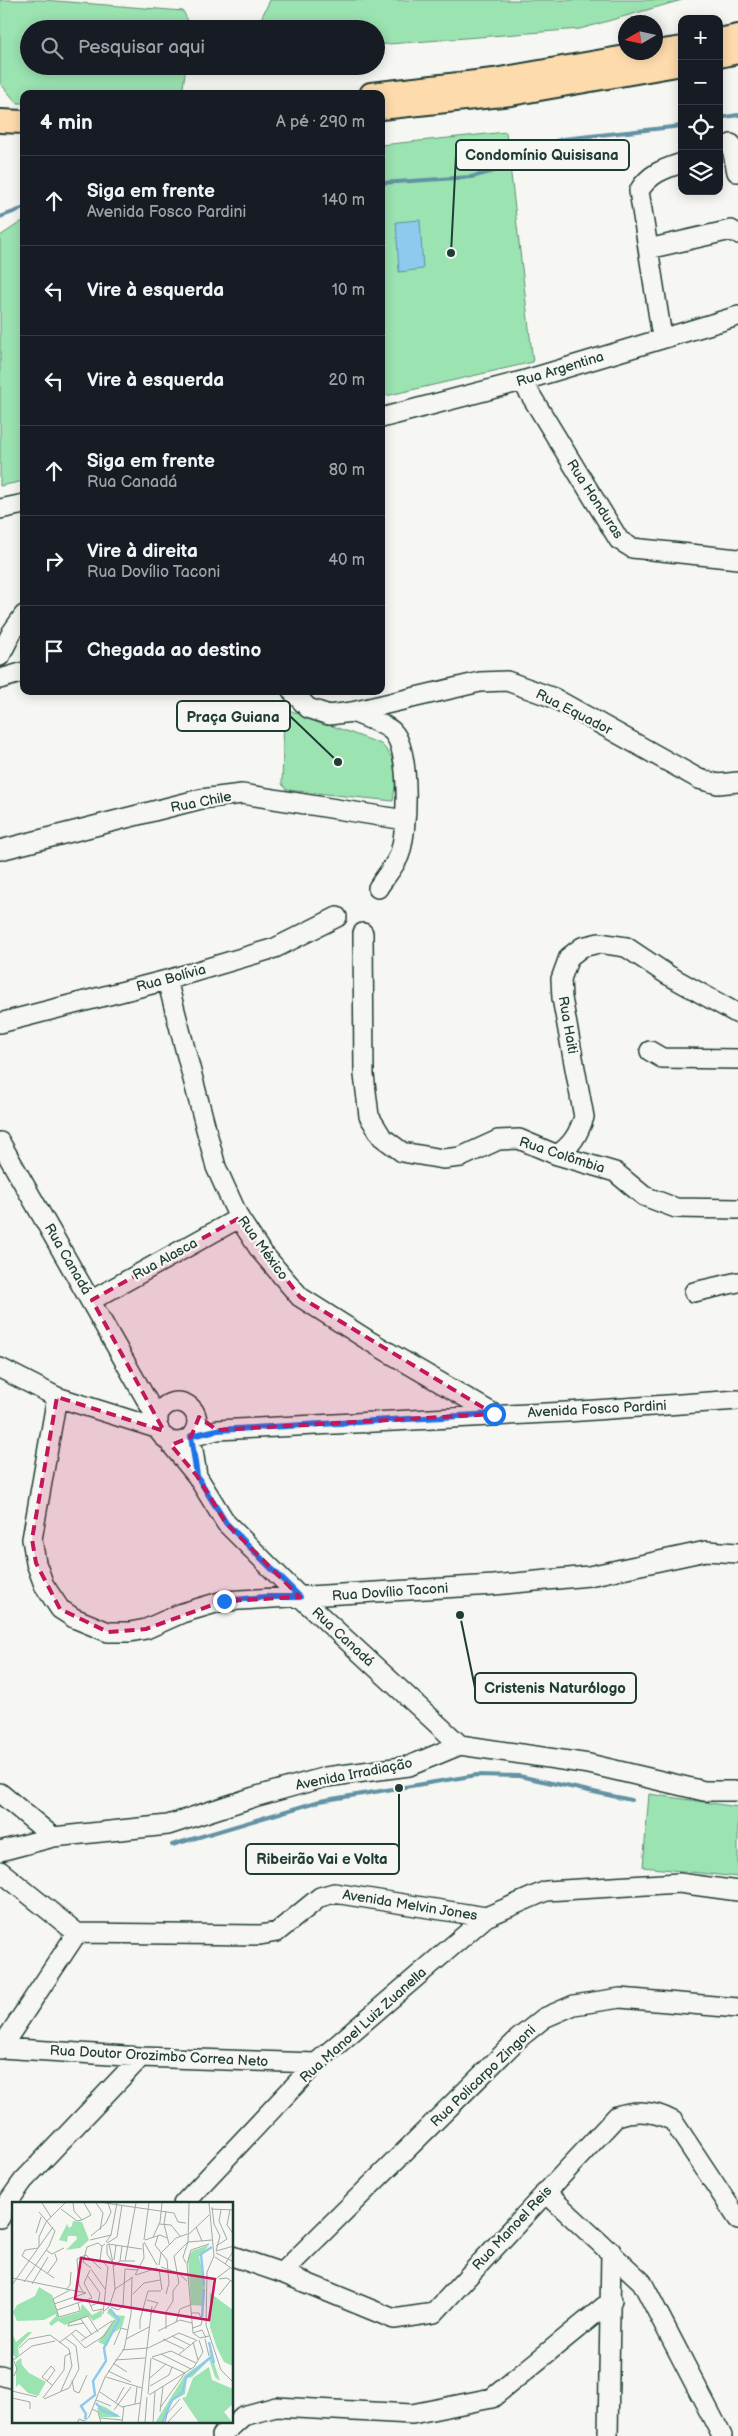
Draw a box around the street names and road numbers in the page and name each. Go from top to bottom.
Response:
street label: Rua Argentina [514,348,606,390]
street label: Rua Honduras [563,456,627,542]
street label: Rua Equador [533,685,616,739]
street label: Rua Chile [169,788,233,816]
street label: Rua Bolívia [134,961,208,995]
street label: Rua Haiti [555,995,581,1055]
street label: Rua Colômbia [517,1133,607,1177]
street label: Rua México [234,1213,292,1283]
street label: Rua Canadá [41,1220,95,1298]
street label: Rua Alasca [130,1234,200,1284]
street label: Avenida Fosco Pardini [527,1397,667,1421]
street label: Rua Dovílio Taconi [331,1579,449,1605]
street label: Rua Canadá [308,1604,378,1670]
street label: Avenida Irradiação [294,1754,414,1794]
street label: Avenida Melvin Jones [341,1886,479,1924]
street label: Rua Manoel Luiz Zuanella [296,1964,430,2086]
street label: Rua Policarpo Zingoni [427,2021,539,2131]
street label: Rua Doutor Orozimbo Correa Neto [49,2042,269,2070]
street label: Rua Manoel Reis [469,2182,555,2274]

